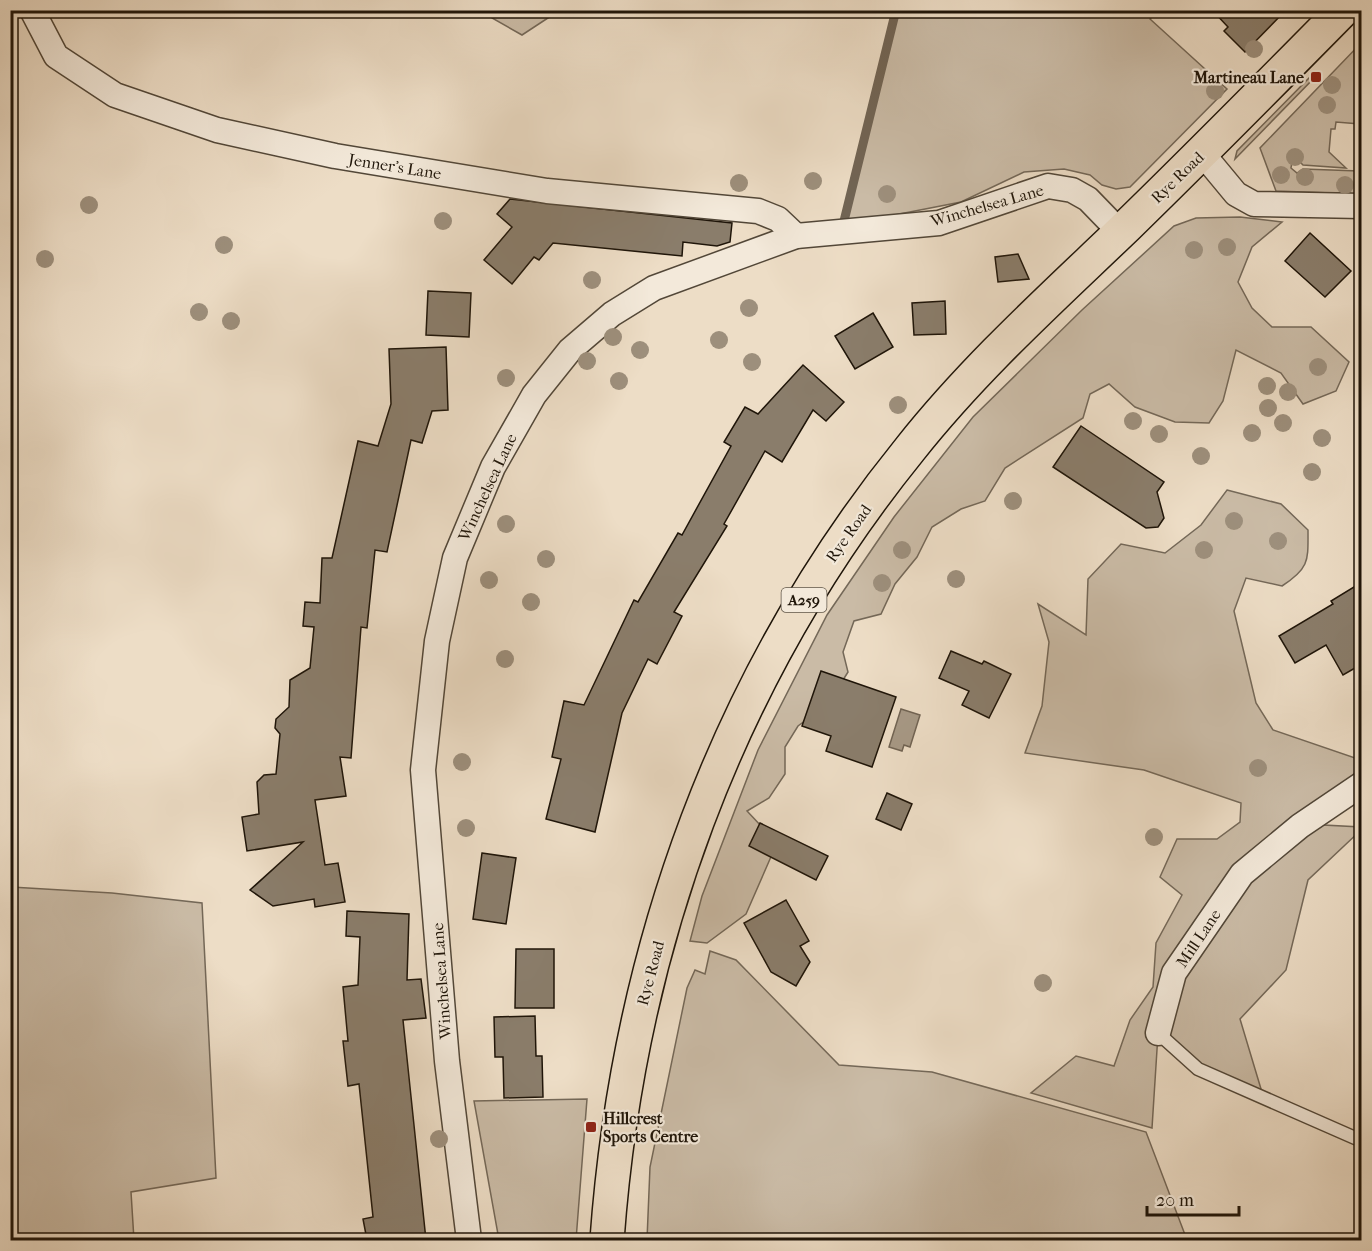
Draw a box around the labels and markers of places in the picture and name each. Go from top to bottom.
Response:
place label: Martineau Lane [1192,68,1304,87]
marker: Martineau Lane [1309,70,1323,84]
place label: Hillcrest Sports Centre [603,1109,698,1147]
marker: Hillcrest Sports Centre [584,1120,598,1134]

